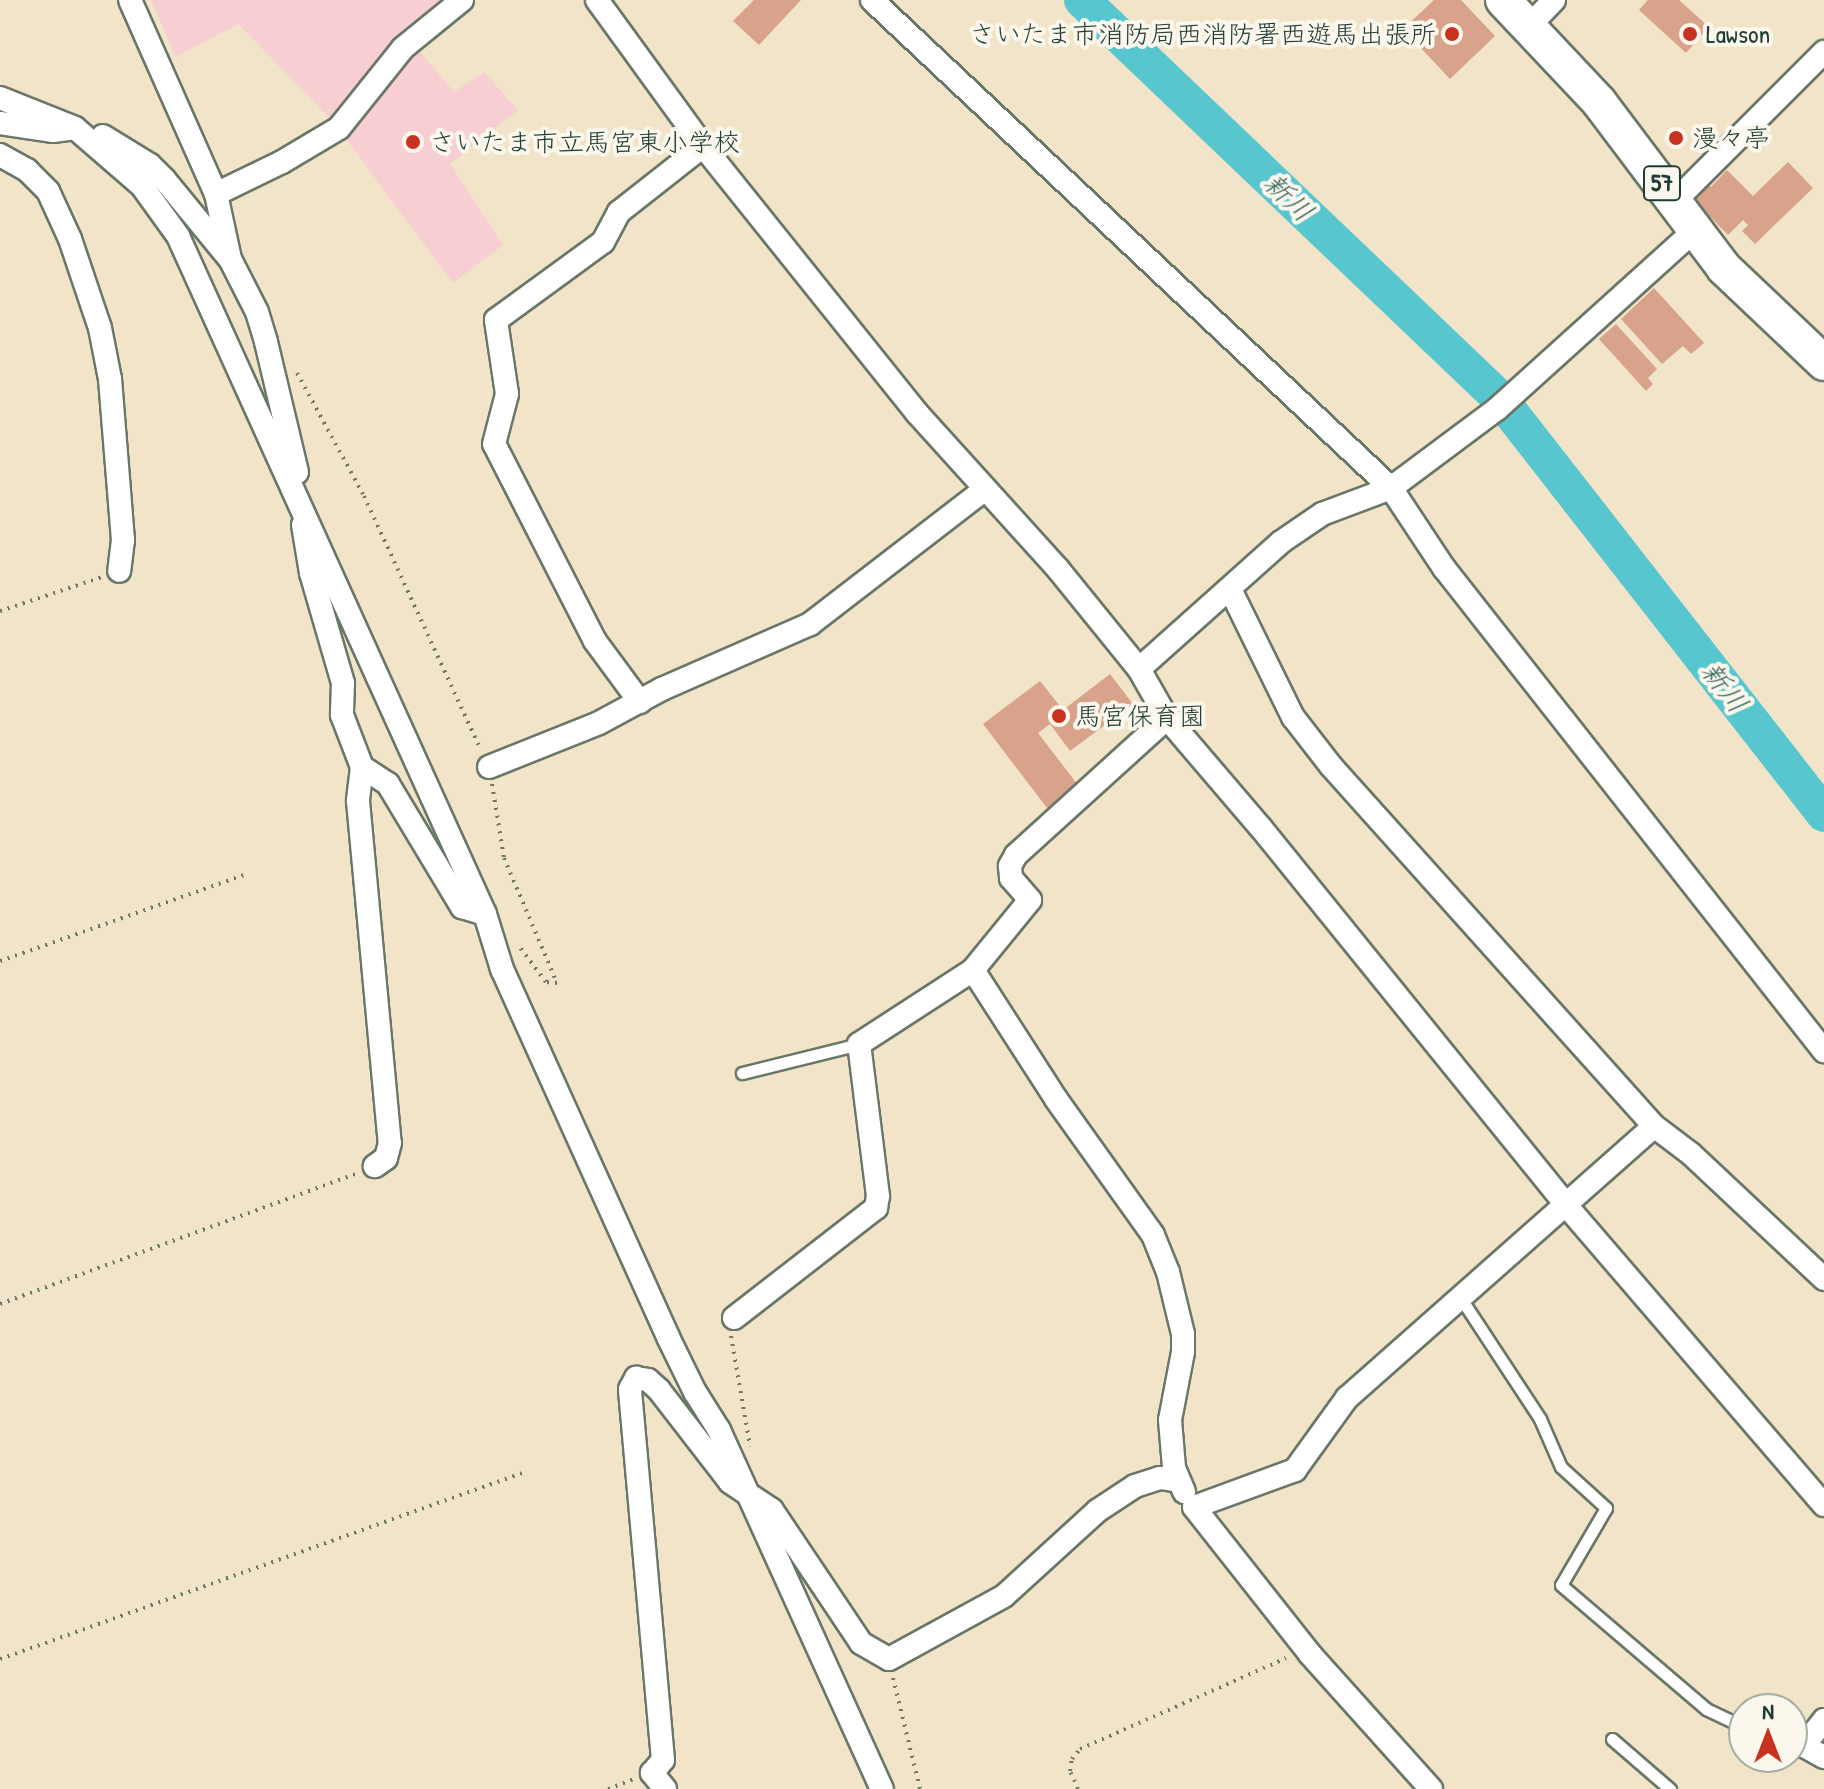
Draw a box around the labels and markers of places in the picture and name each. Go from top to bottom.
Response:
place label: さいたま市消防局西消防署西遊馬出張所 [968,18,1436,50]
place label: Lawson [1706,18,1770,50]
marker: さいたま市消防局西消防署西遊馬出張所 [1443,25,1461,43]
marker: Lawson [1681,25,1699,43]
place label: 漫々亭 [1692,122,1770,154]
place label: さいたま市立馬宮東小学校 [429,126,741,158]
marker: 漫々亭 [1667,129,1685,147]
marker: さいたま市立馬宮東小学校 [404,133,422,151]
place label: 馬宮保育園 [1075,700,1205,732]
marker: 馬宮保育園 [1050,707,1068,725]

